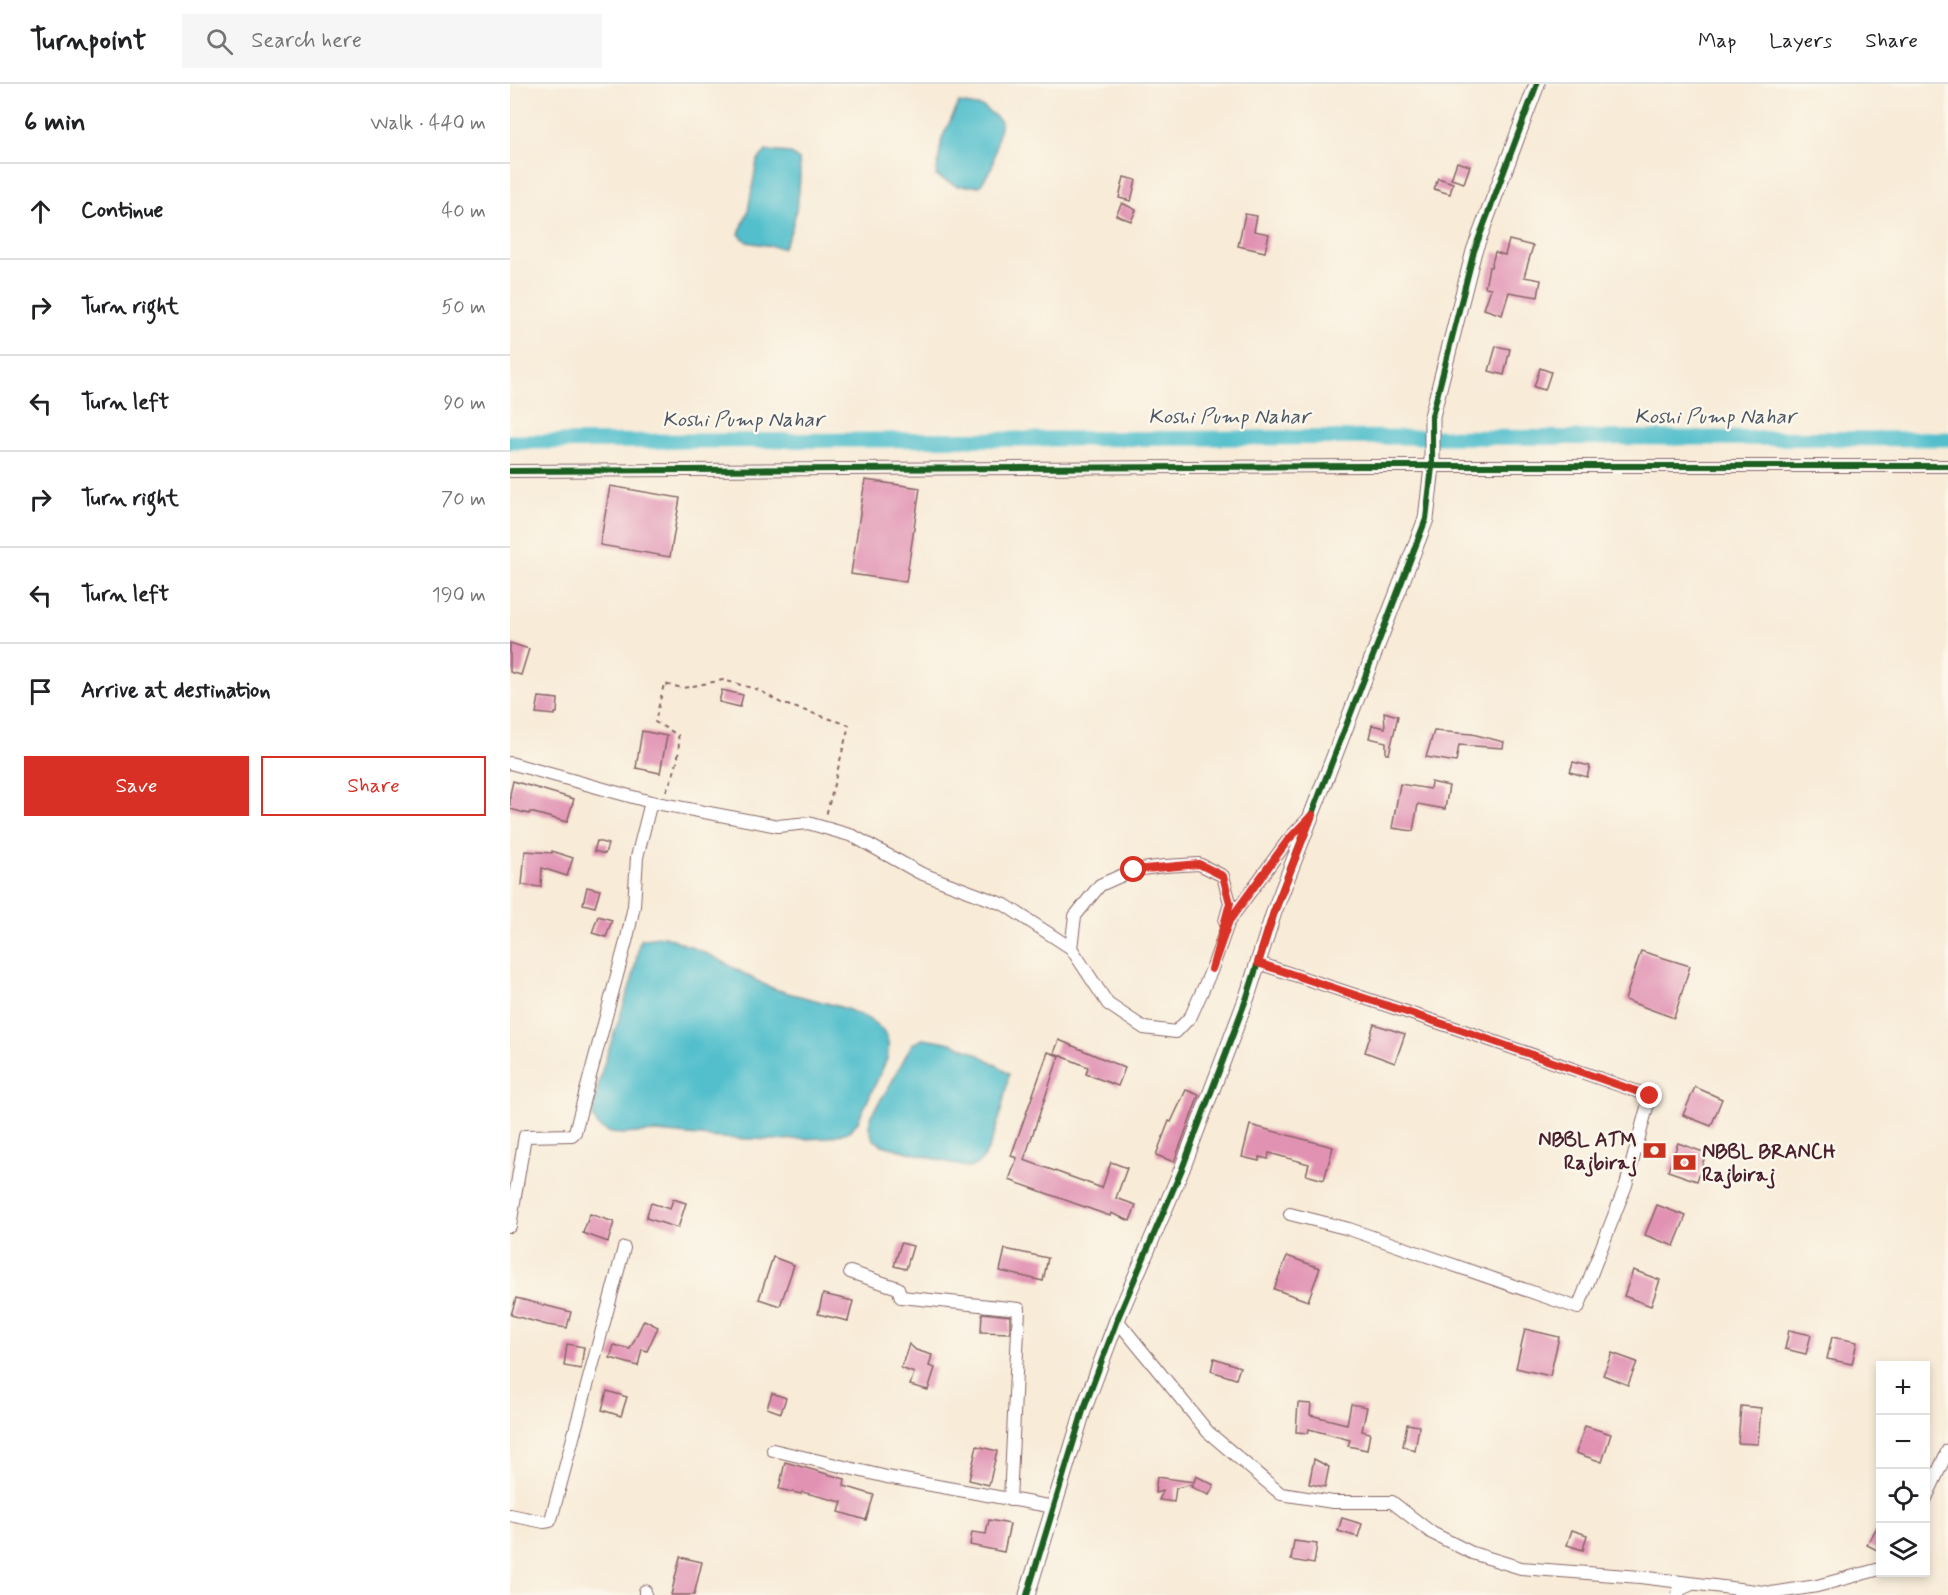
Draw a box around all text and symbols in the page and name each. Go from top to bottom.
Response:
search box [182,14,602,68]
text: Turnpoint [30,23,146,60]
icon: search [203,25,236,58]
text: Search here [251,27,362,55]
text: Map [1698,27,1736,55]
text: Layers [1769,27,1832,55]
text: Share [1865,27,1918,55]
text: 6 min [24,106,86,140]
text: Walk · 440 m [370,110,486,137]
icon: ahead [24,195,57,228]
text: Continue [81,197,163,225]
text: 40 m [442,198,486,225]
icon: right [24,291,57,324]
text: Turn right [81,293,179,321]
text: 50 m [441,294,486,321]
icon: left [24,387,57,420]
text: Turn left [81,389,169,417]
text: 90 m [443,390,486,417]
water label: Koshi Pump Nahar [1148,403,1313,431]
water label: Koshi Pump Nahar [1634,403,1799,431]
water label: Koshi Pump Nahar [662,406,827,434]
icon: right [24,483,57,516]
text: Turn right [81,485,179,513]
text: 70 m [441,486,486,513]
icon: left [24,579,57,612]
text: Turn left [81,581,169,609]
text: 190 m [432,582,486,609]
icon: arrive [24,675,57,708]
text: Arrive at destination [81,677,271,705]
button: Save [24,756,249,816]
button: Share [261,756,486,816]
route start [1120,856,1146,882]
route end [1636,1082,1662,1108]
place label: NBBL ATM Rajbiraj [1538,1127,1637,1177]
bank icon: NBBL ATM Rajbiraj [1642,1138,1668,1164]
place label: NBBL BRANCH Rajbiraj [1702,1139,1836,1189]
bank icon: NBBL BRANCH Rajbiraj [1671,1150,1697,1176]
map controls [1876,1361,1930,1577]
button: + [1876,1361,1930,1415]
button: − [1876,1415,1930,1469]
button: locate [1876,1469,1930,1523]
button: layers [1876,1523,1930,1577]

